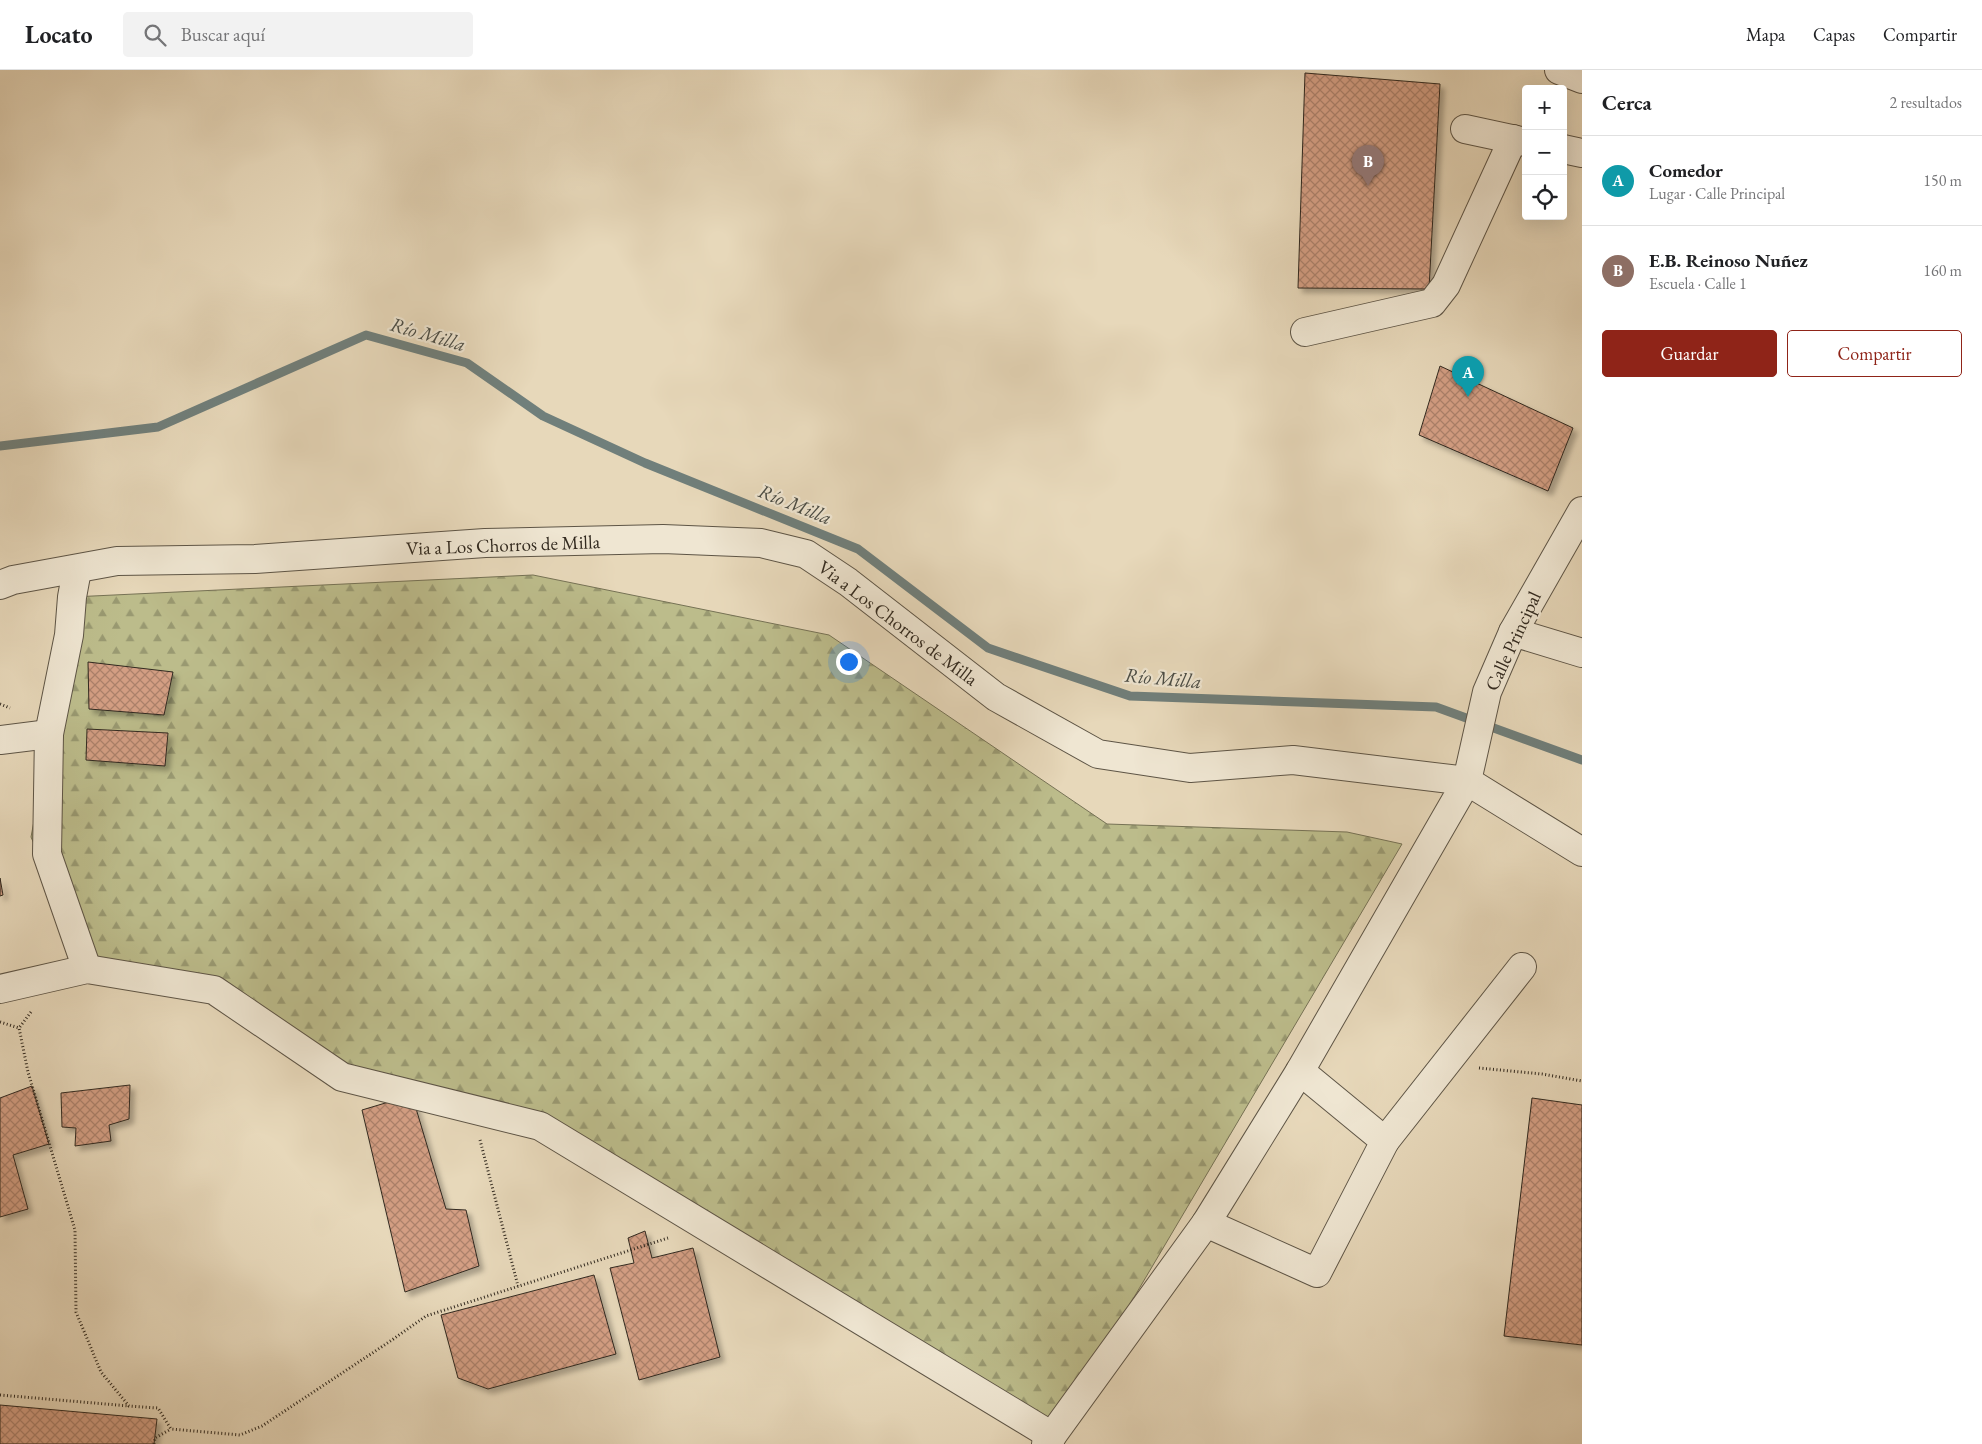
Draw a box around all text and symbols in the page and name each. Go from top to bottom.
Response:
search box [123,12,473,57]
text: Locato [25,19,93,50]
icon: search [141,21,169,49]
text: Buscar aquí [181,22,265,47]
text: Mapa [1746,23,1785,46]
text: Capas [1813,23,1855,46]
text: Compartir [1883,23,1957,46]
map controls [1522,85,1567,220]
button: + [1522,85,1567,130]
text: Cerca [1602,89,1652,116]
text: 2 resultados [1890,92,1962,113]
button: − [1522,130,1567,175]
pin: B [1352,145,1384,186]
text: Comedor [1649,158,1723,183]
text: A [1612,170,1624,191]
text: 150 m [1923,170,1962,191]
button: locate [1522,175,1567,220]
text: Lugar · Calle Principal [1649,183,1785,204]
text: E.B. Reinoso Nuñez [1649,248,1808,273]
text: B [1613,260,1623,281]
text: 160 m [1923,260,1962,281]
text: Escuela · Calle 1 [1649,273,1747,294]
water label: Río Milla [387,311,469,357]
button: Guardar [1602,330,1777,377]
button: Compartir [1787,330,1962,377]
pin: A [1452,356,1484,397]
water label: Río Milla [754,478,836,530]
street label: Via a Los Chorros de Milla [405,529,601,561]
street label: Via a Los Chorros de Milla [813,555,983,692]
street label: Calle Principal [1479,587,1547,695]
your location [836,649,862,675]
water label: Río Milla [1124,662,1202,694]

